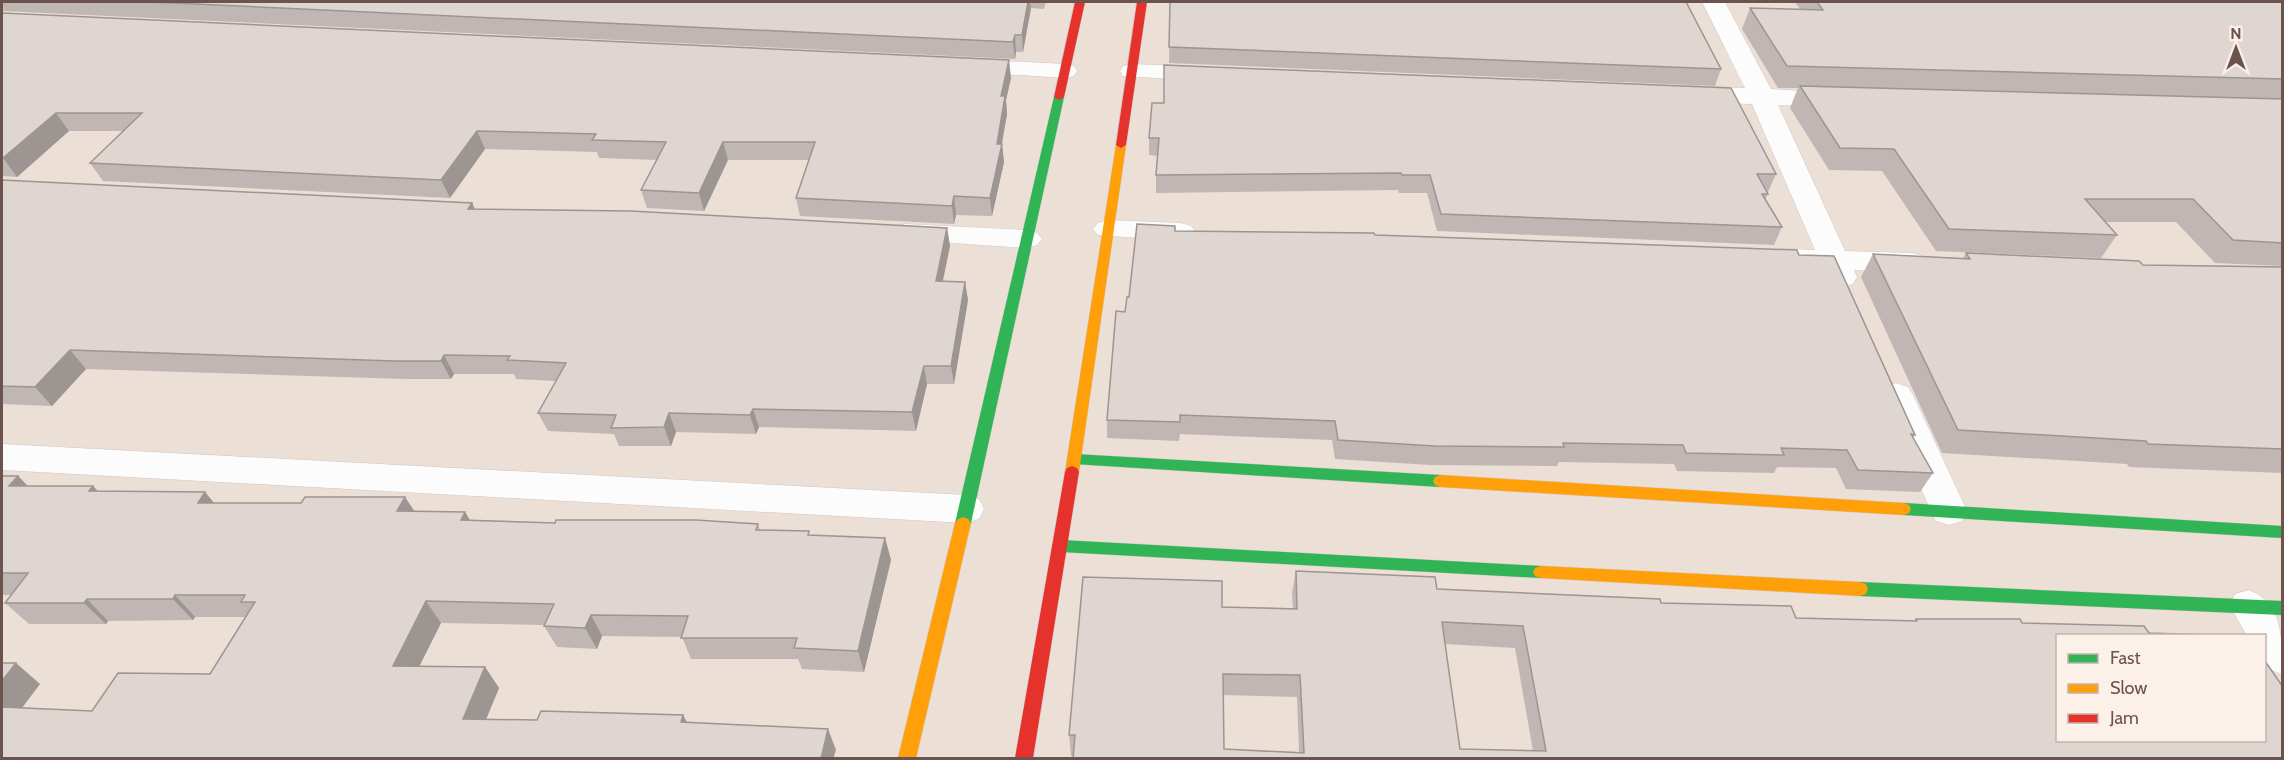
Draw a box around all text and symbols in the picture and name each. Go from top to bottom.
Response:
north arrow [2206,18,2266,78]
text: N [2230,24,2242,43]
legend [2056,634,2266,742]
text: Fast [2110,647,2141,669]
text: Slow [2110,677,2147,699]
text: Jam [2109,707,2139,729]

